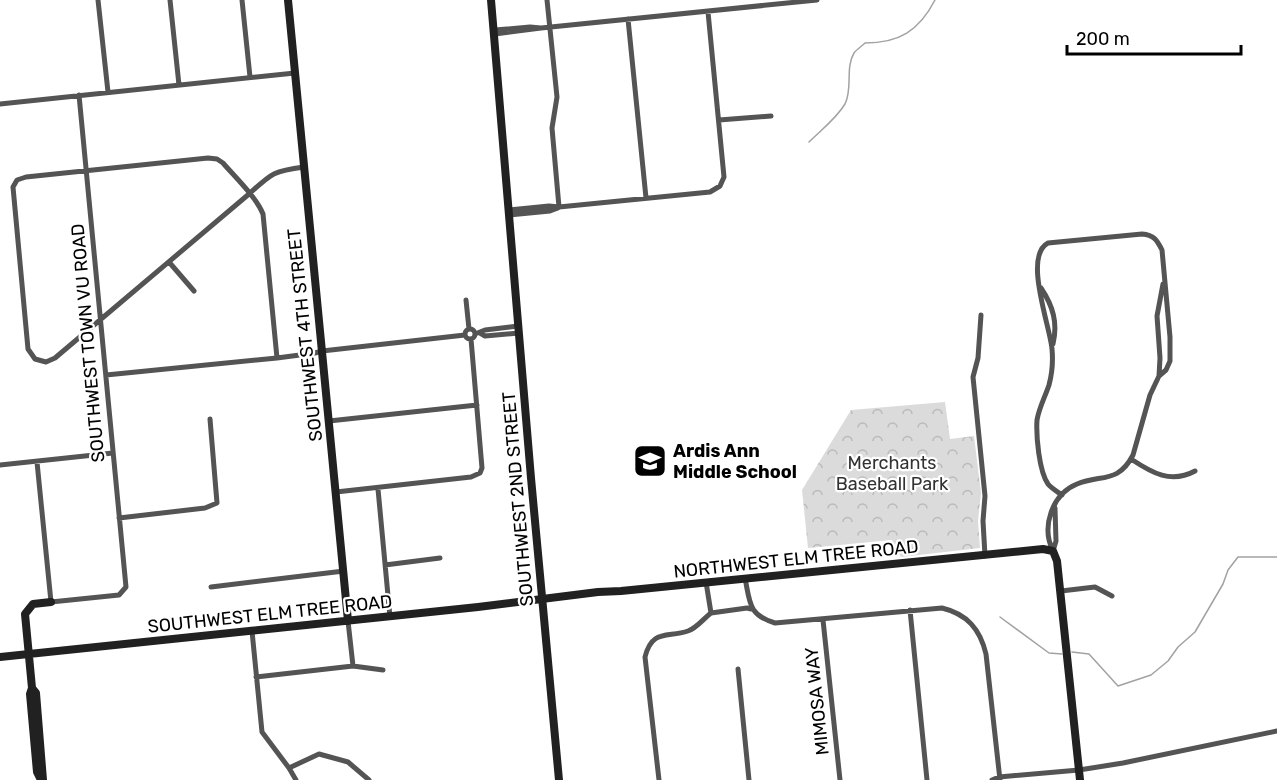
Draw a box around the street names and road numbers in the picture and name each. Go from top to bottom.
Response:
street label: SOUTHWEST TOWN VU ROAD [67,223,109,463]
street label: SOUTHWEST 4TH STREET [283,227,327,443]
street label: SOUTHWEST 2ND STREET [498,391,538,607]
street label: NORTHWEST ELM TREE ROAD [672,535,920,583]
street label: SOUTHWEST ELM TREE ROAD [147,590,393,638]
street label: MIMOSA WAY [800,645,834,756]

